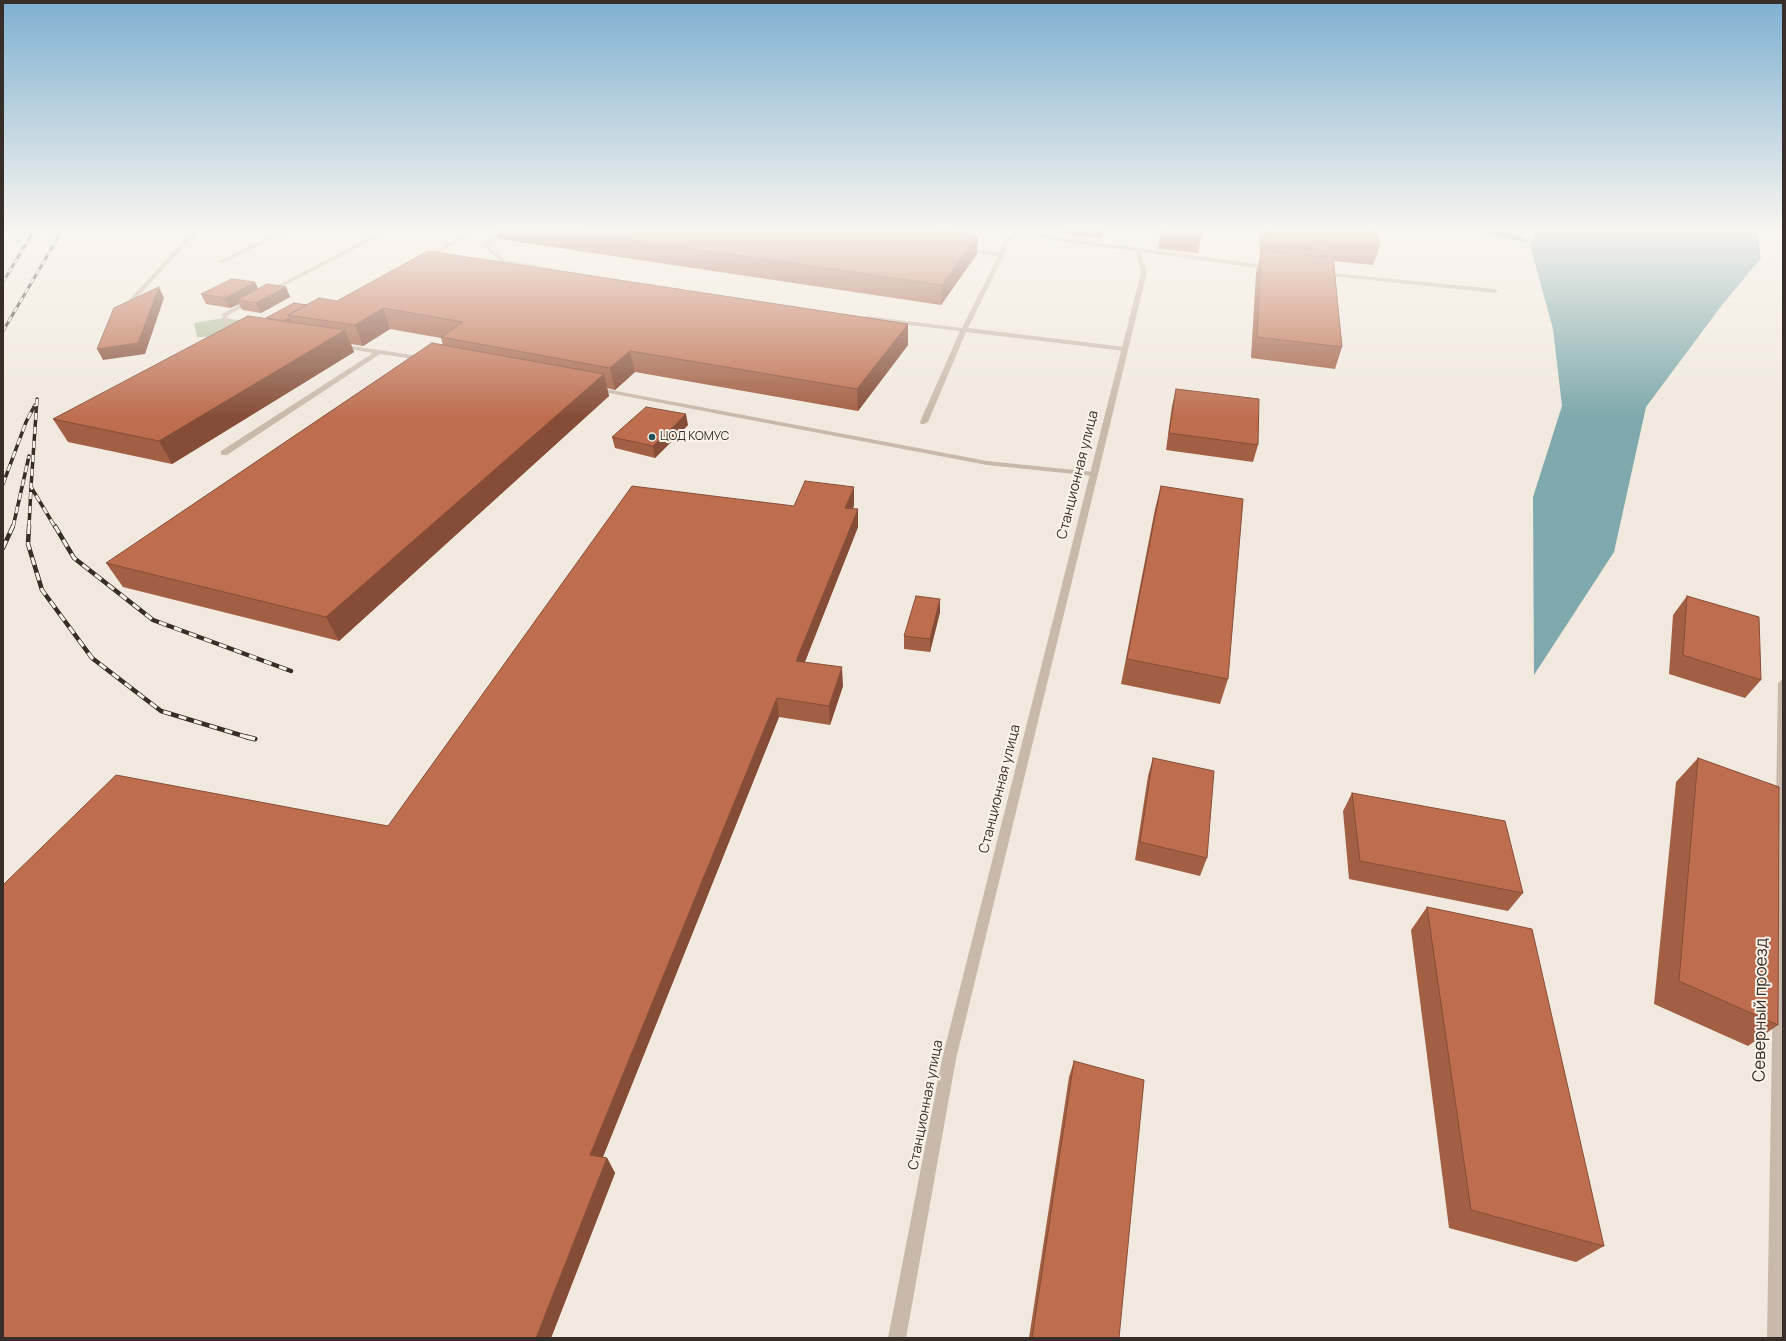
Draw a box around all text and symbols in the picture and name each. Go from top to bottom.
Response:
street label: Станционная улица [1054,409,1102,541]
place label: ЦОД КОМУС [660,430,729,444]
marker: ЦОД КОМУС [647,432,657,442]
street label: Станционная улица [976,723,1024,855]
street label: Северный проезд [1750,938,1772,1082]
street label: Станционная улица [905,1039,947,1171]

